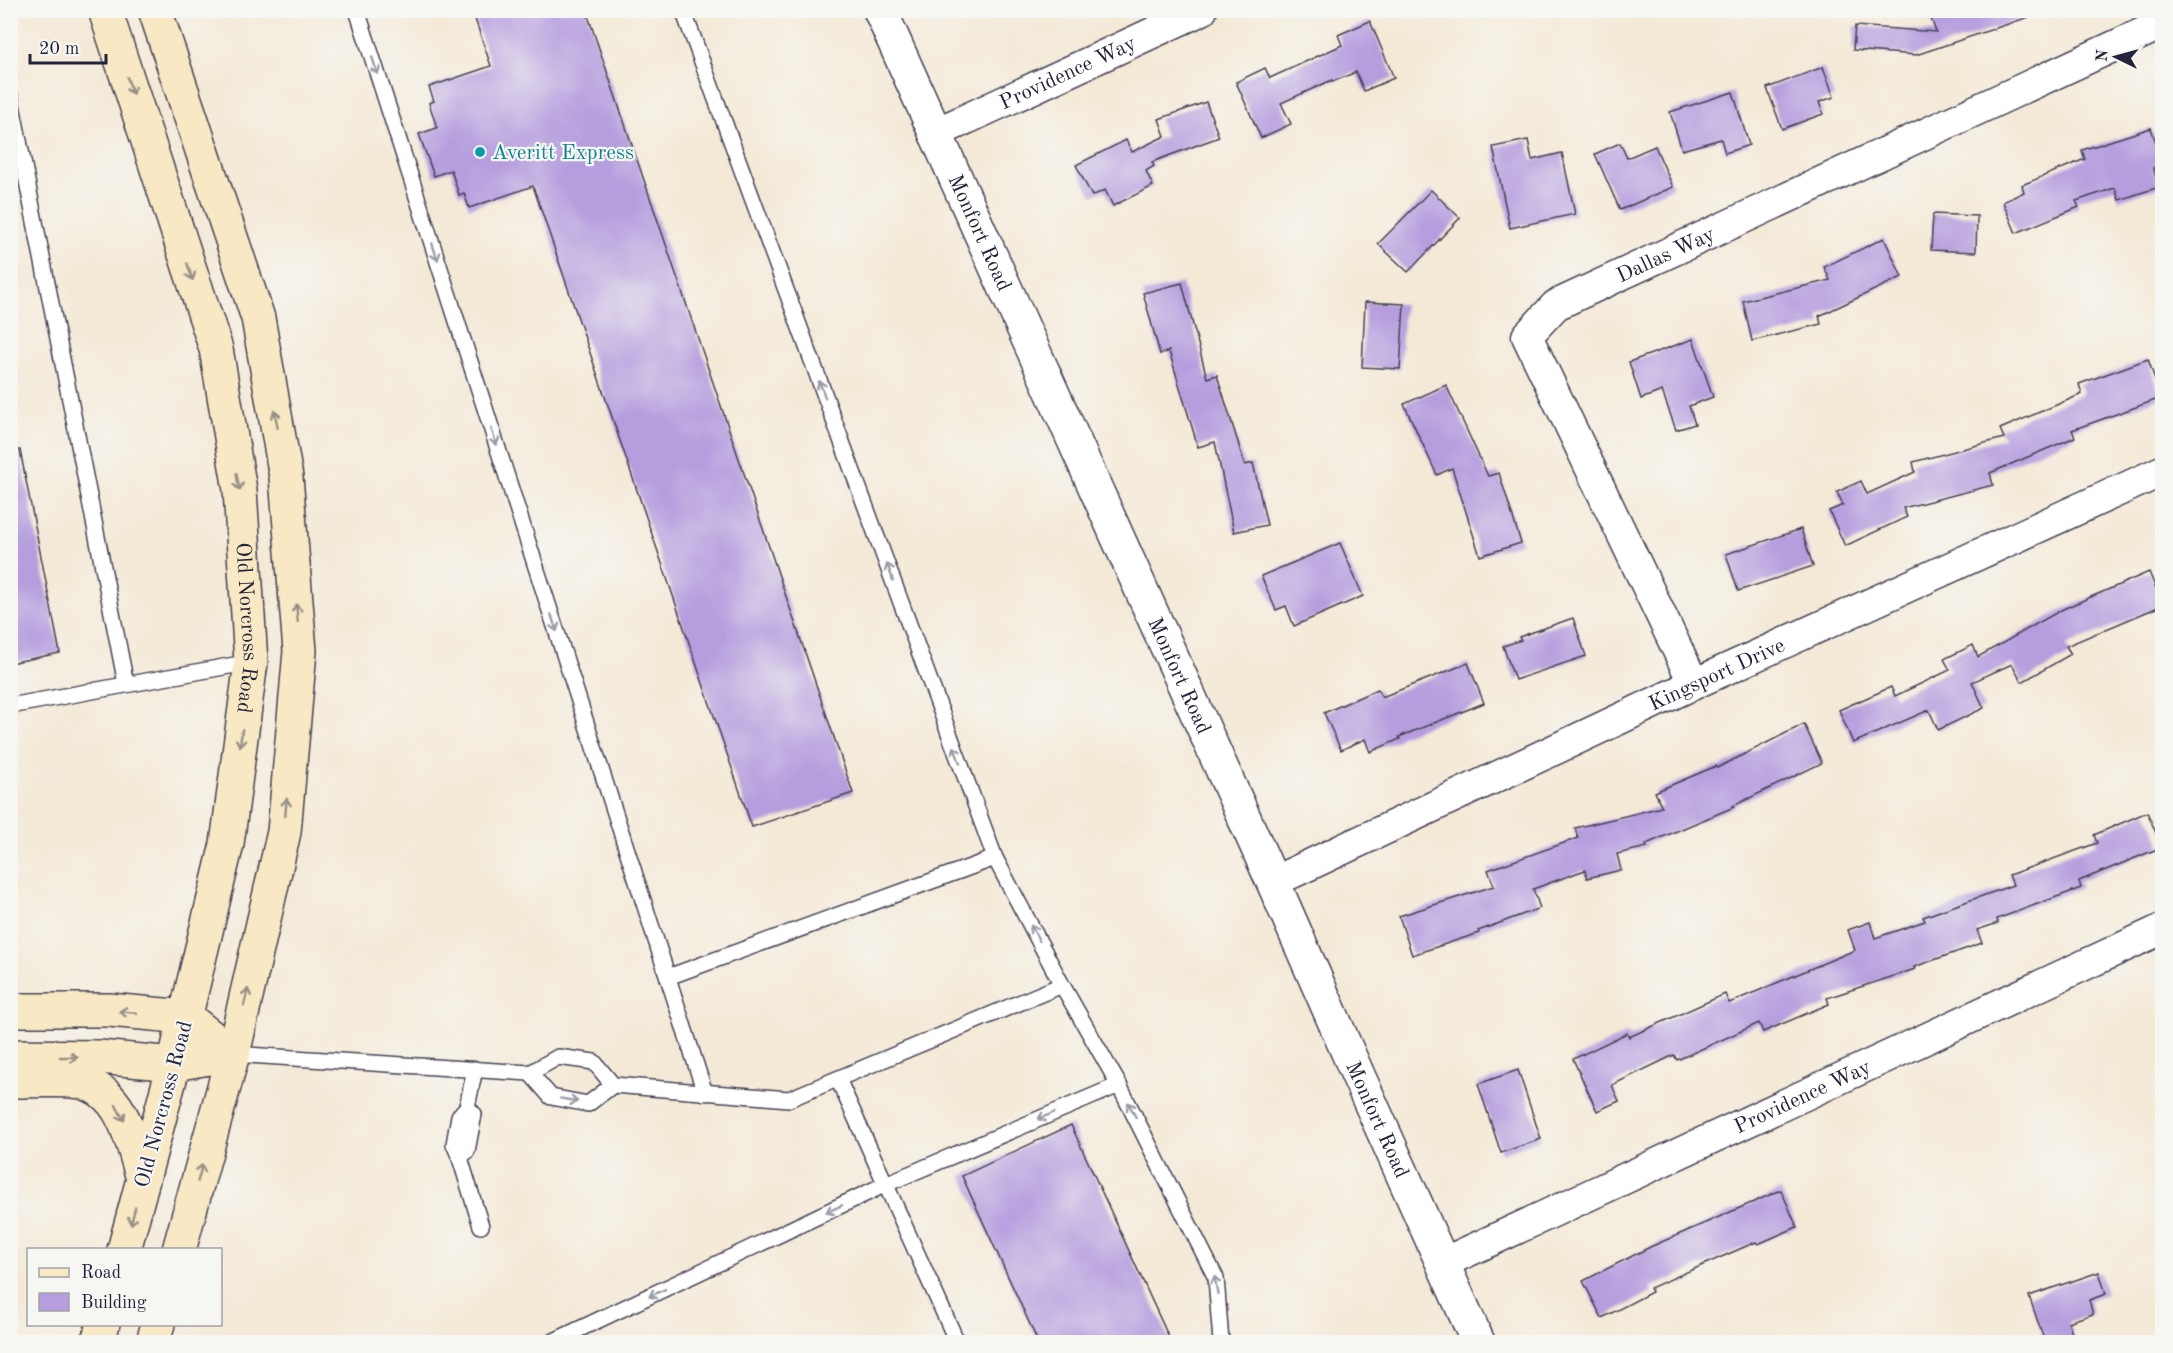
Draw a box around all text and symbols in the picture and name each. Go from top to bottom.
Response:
scale bar [30,27,106,65]
north arrow [2086,27,2146,87]
street label: Providence Way [997,33,1140,114]
text: 20 m [39,40,79,58]
text: N [2095,48,2112,63]
one-way arrow [370,56,381,75]
one-way arrow [125,76,136,95]
place label: Averitt Express [492,143,634,164]
marker: Averitt Express [473,145,487,159]
street label: Monfort Road [944,172,1014,295]
street label: Dallas Way [1614,224,1718,287]
one-way arrow [430,242,441,261]
one-way arrow [185,262,196,281]
one-way arrow [816,380,827,399]
one-way arrow [270,410,281,429]
one-way arrow [490,427,501,446]
one-way arrow [233,471,244,491]
street label: Old Norcross Road [231,542,260,714]
one-way arrow [884,563,895,582]
one-way arrow [291,603,302,623]
one-way arrow [549,613,560,632]
street label: Monfort Road [1143,615,1214,738]
street label: Kingsport Drive [1646,635,1788,716]
one-way arrow [235,728,246,748]
one-way arrow [951,746,962,765]
one-way arrow [281,797,292,817]
one-way arrow [1029,925,1041,942]
one-way arrow [241,988,252,1008]
one-way arrow [118,1006,138,1017]
street label: Old Norcross Road [132,1019,197,1190]
one-way arrow [58,1051,78,1063]
street label: Providence Way [1731,1057,1874,1138]
street label: Monfort Road [1341,1059,1412,1182]
one-way arrow [559,1095,578,1106]
one-way arrow [1125,1101,1137,1119]
one-way arrow [114,1104,126,1121]
one-way arrow [1037,1111,1056,1122]
one-way arrow [195,1164,207,1183]
one-way arrow [825,1203,843,1215]
one-way arrow [127,1206,138,1225]
legend [27,1248,222,1326]
text: Road [81,1264,121,1282]
one-way arrow [1210,1276,1221,1295]
one-way arrow [649,1287,667,1299]
text: Building [81,1294,147,1312]

